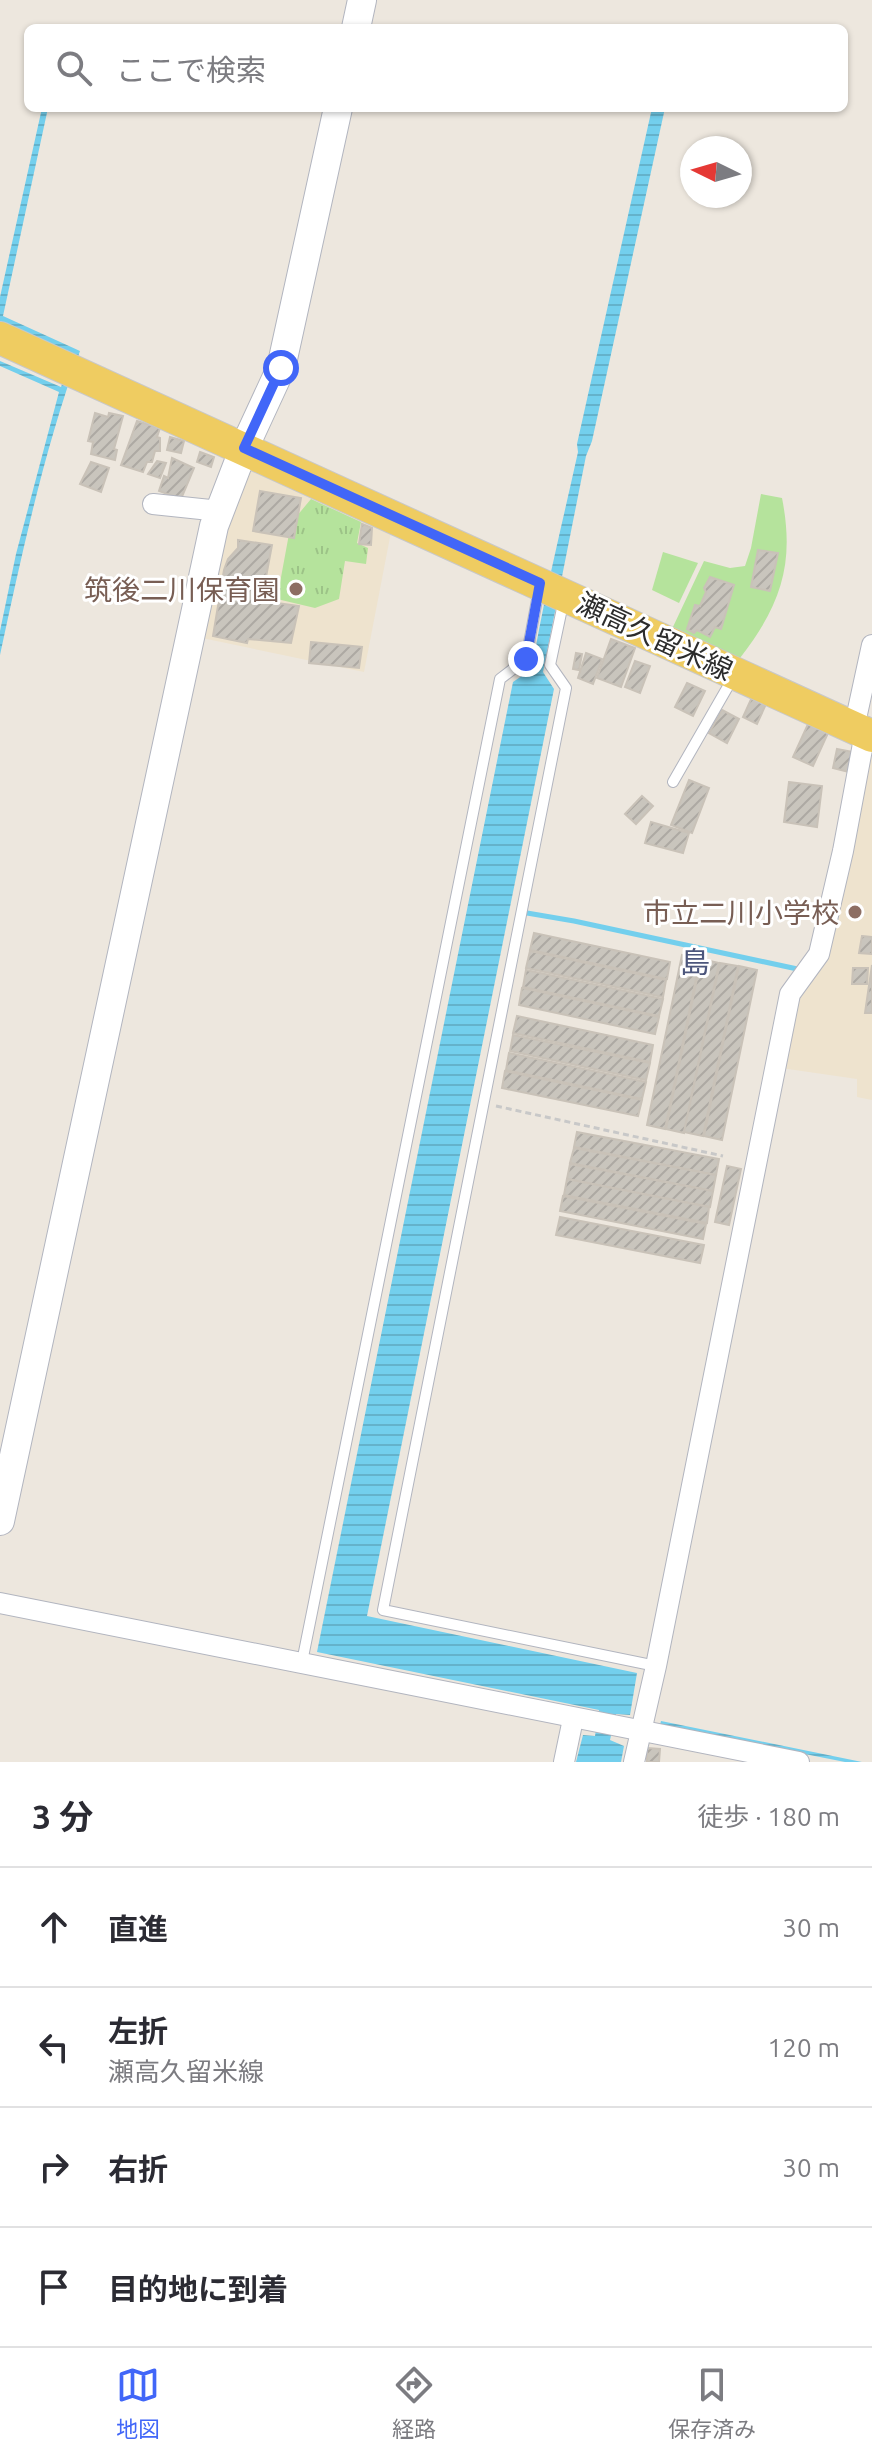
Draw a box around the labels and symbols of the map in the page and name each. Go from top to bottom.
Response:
north arrow [680,136,752,208]
route start [263,350,299,386]
place label: 筑後二川保育園 [84,574,280,605]
marker: 筑後二川保育園 [287,580,305,598]
street label: 瀬高久留米線 [572,586,738,686]
route end [508,641,544,677]
place label: 市立二川小学校 [643,897,839,928]
marker: 市立二川小学校 [846,903,864,921]
district label: 島 [680,945,710,979]

